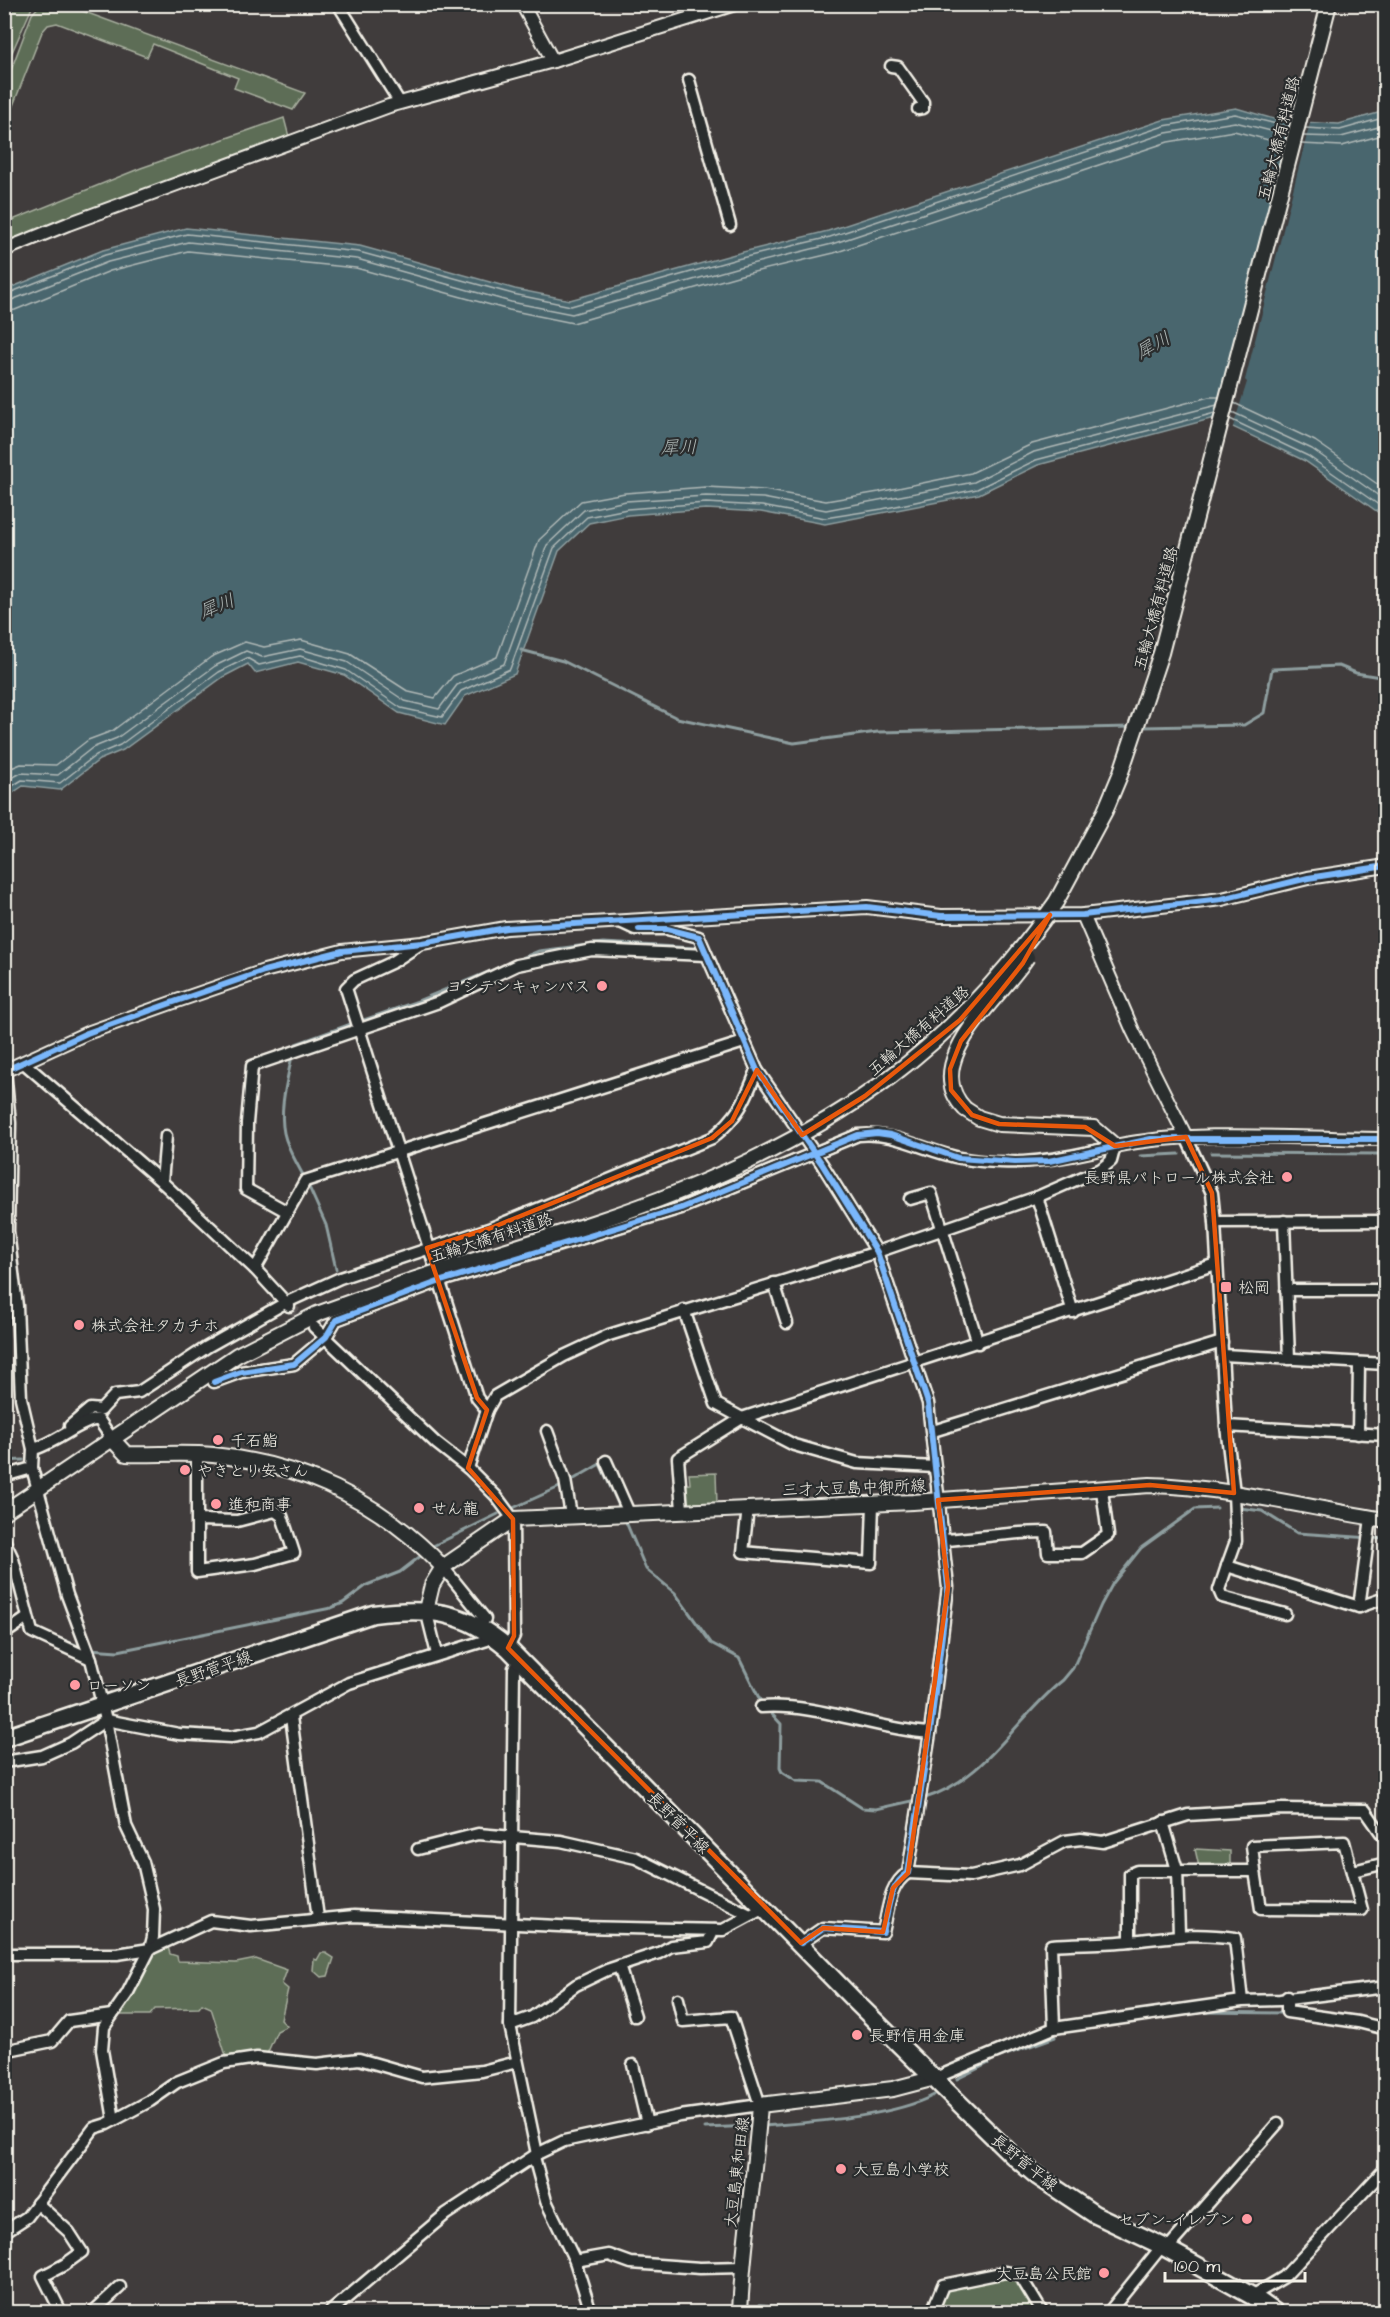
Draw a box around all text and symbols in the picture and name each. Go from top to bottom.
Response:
street label: 五輪大橋有料道路 [1253,73,1305,203]
water label: 犀川 [1131,326,1175,365]
water label: 犀川 [661,435,697,460]
street label: 五輪大橋有料道路 [1129,544,1183,673]
water label: 犀川 [196,588,239,625]
place label: ヨシテンキャンバス [447,976,590,998]
marker: ヨシテンキャンバス [595,979,609,993]
street label: 五輪大橋有料道路 [863,980,974,1081]
place label: 長野県パトロール株式会社 [1084,1167,1275,1189]
marker: 長野県パトロール株式会社 [1280,1170,1294,1184]
street label: 五輪大橋有料道路 [427,1208,556,1268]
place label: 松岡 [1238,1277,1270,1299]
marker: 松岡 [1219,1280,1233,1294]
place label: 株式会社タカチホ [91,1315,219,1337]
marker: 株式会社タカチホ [72,1318,86,1332]
place label: 千石鮨 [230,1430,278,1452]
marker: 千石鮨 [211,1433,225,1447]
place label: やきとり安さん [197,1460,309,1482]
marker: やきとり安さん [178,1463,192,1477]
street label: 三才大豆島中御所線 [782,1474,926,1502]
place label: 進和商事 [228,1494,292,1516]
marker: 進和商事 [209,1497,223,1511]
place label: せん龍 [431,1498,479,1520]
marker: せん龍 [412,1501,426,1515]
street label: 長野菅平線 [172,1646,255,1692]
place label: ローソン [87,1675,151,1697]
marker: ローソン [68,1678,82,1692]
street label: 長野菅平線 [642,1787,714,1859]
place label: 長野信用金庫 [869,2025,965,2047]
marker: 長野信用金庫 [850,2028,864,2042]
street label: 大豆島東和田線 [719,2115,755,2229]
street label: 長野菅平線 [986,2129,1062,2197]
place label: 大豆島小学校 [853,2159,949,2181]
marker: 大豆島小学校 [834,2162,848,2176]
place label: セブン-イレブン [1118,2209,1235,2231]
marker: セブン-イレブン [1240,2212,1254,2226]
scale bar [1165,2245,1304,2283]
text: 100 m [1174,2254,1220,2279]
place label: 大豆島公民館 [996,2263,1092,2285]
marker: 大豆島公民館 [1097,2266,1111,2280]

